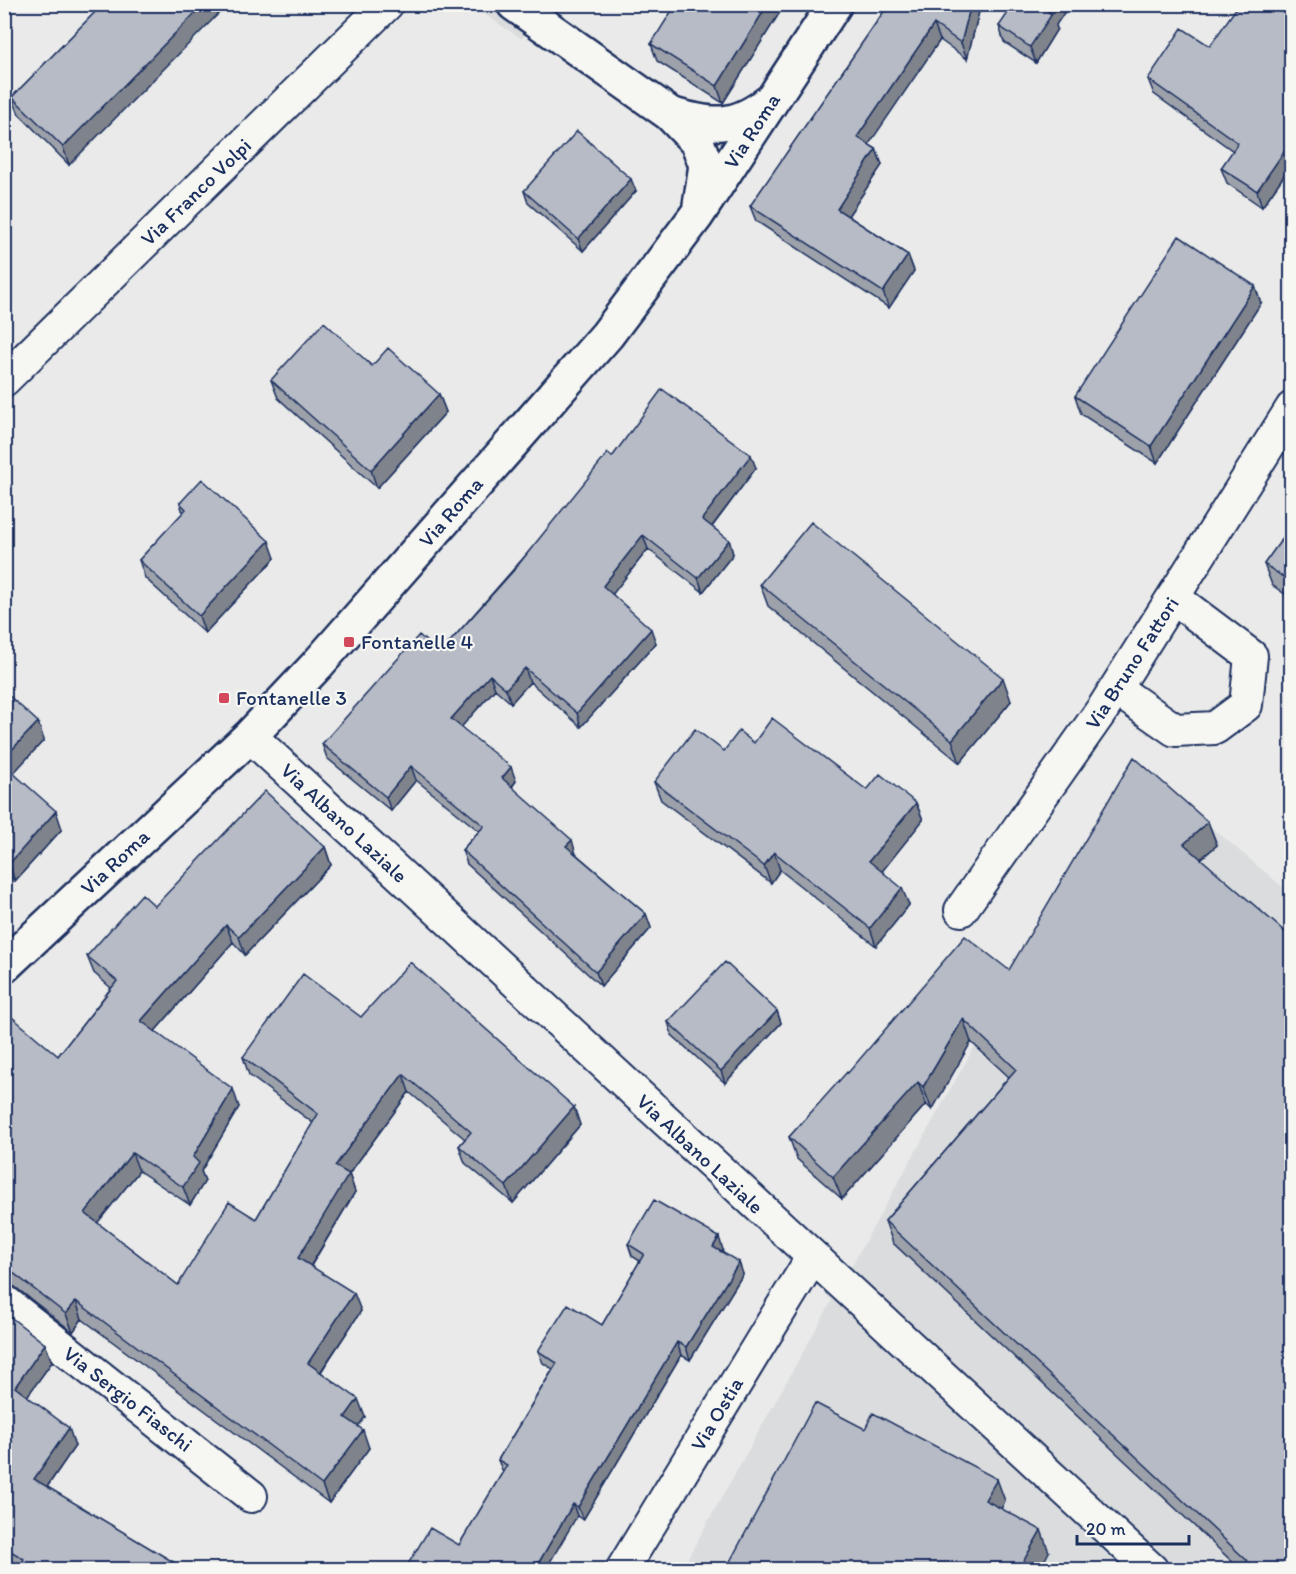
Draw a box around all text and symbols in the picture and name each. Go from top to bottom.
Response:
street label: Via Roma [718,88,785,173]
street label: Via Franco Volpi [135,133,256,251]
street label: Via Roma [413,471,488,552]
street label: Via Bruno Fattori [1079,592,1184,734]
place label: Fontanelle 4 [361,629,474,654]
marker: Fontanelle 4 [342,635,356,649]
place label: Fontanelle 3 [236,685,347,710]
marker: Fontanelle 3 [217,691,231,705]
street label: Via Albano Laziale [276,757,413,888]
street label: Via Roma [75,823,154,900]
street label: Via Albano Laziale [632,1088,769,1219]
street label: Via Sergio Fiaschi [59,1340,198,1457]
street label: Via Ostia [685,1372,748,1455]
scale bar [1077,1508,1190,1546]
text: 20 m [1086,1518,1126,1540]

